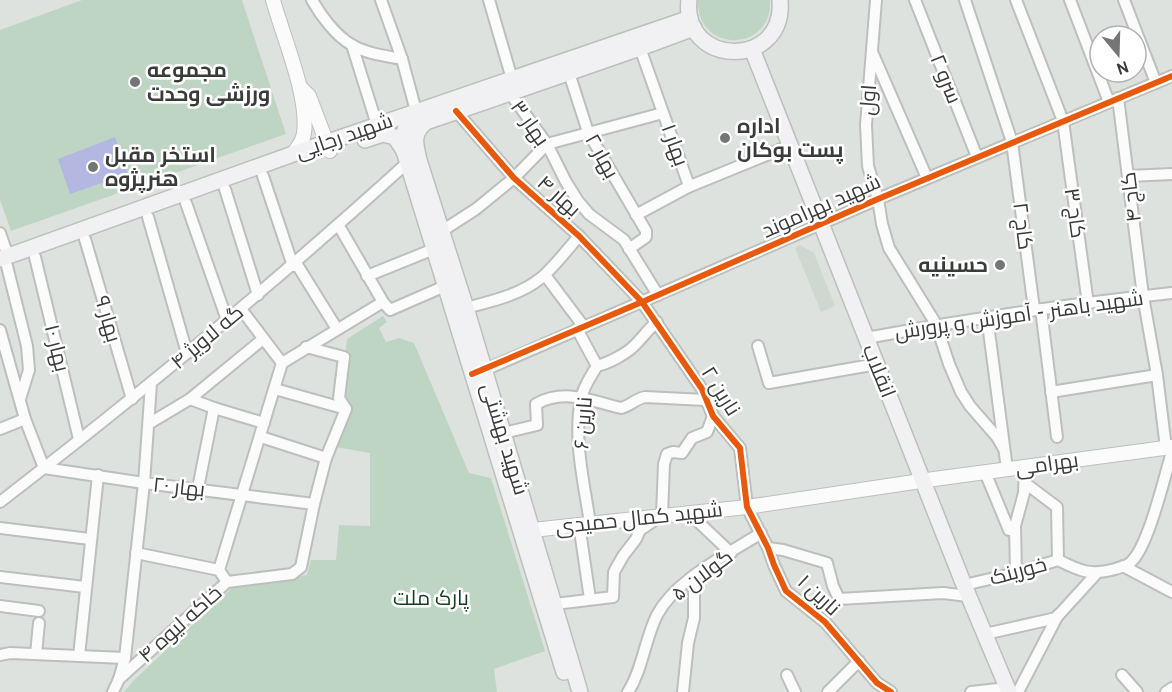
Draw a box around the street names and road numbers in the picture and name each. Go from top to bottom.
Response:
street label: سرو ۲ [923,51,967,108]
street label: اول [855,84,884,117]
street label: بهار ۳ [503,96,554,152]
street label: شهید رجایی [292,108,397,167]
street label: بهار ۱ [654,121,694,170]
street label: بهار ۲ [577,130,624,184]
street label: شهید بهراموند [758,169,885,246]
street label: بهار ۴ [530,170,586,224]
street label: کاج ۴ [1116,170,1149,223]
street label: کاج ۳ [1057,186,1090,240]
street label: کاج ۲ [1005,201,1038,251]
street label: شهید باهنر - آموزش و پرورش [893,286,1145,347]
street label: بهار ۹ [87,293,126,346]
street label: گه لاویژ ۴ [166,300,250,376]
street label: بهار ۱۰ [37,322,74,375]
street label: انقلاب [855,341,900,402]
street label: نارین ۲ [694,362,745,422]
street label: شهید بهشتی [474,380,533,499]
street label: نارین ۶ [569,396,600,450]
street label: بهرامی [1014,448,1081,483]
street label: بهار ۲۰ [151,472,206,505]
street label: شهید کمال حمیدی [554,497,724,542]
street label: گولان ۵ [667,544,739,608]
street label: خورینک [987,552,1050,593]
street label: نارین ۱ [791,569,845,623]
street label: خاکه لیوه ۴ [134,581,228,670]

